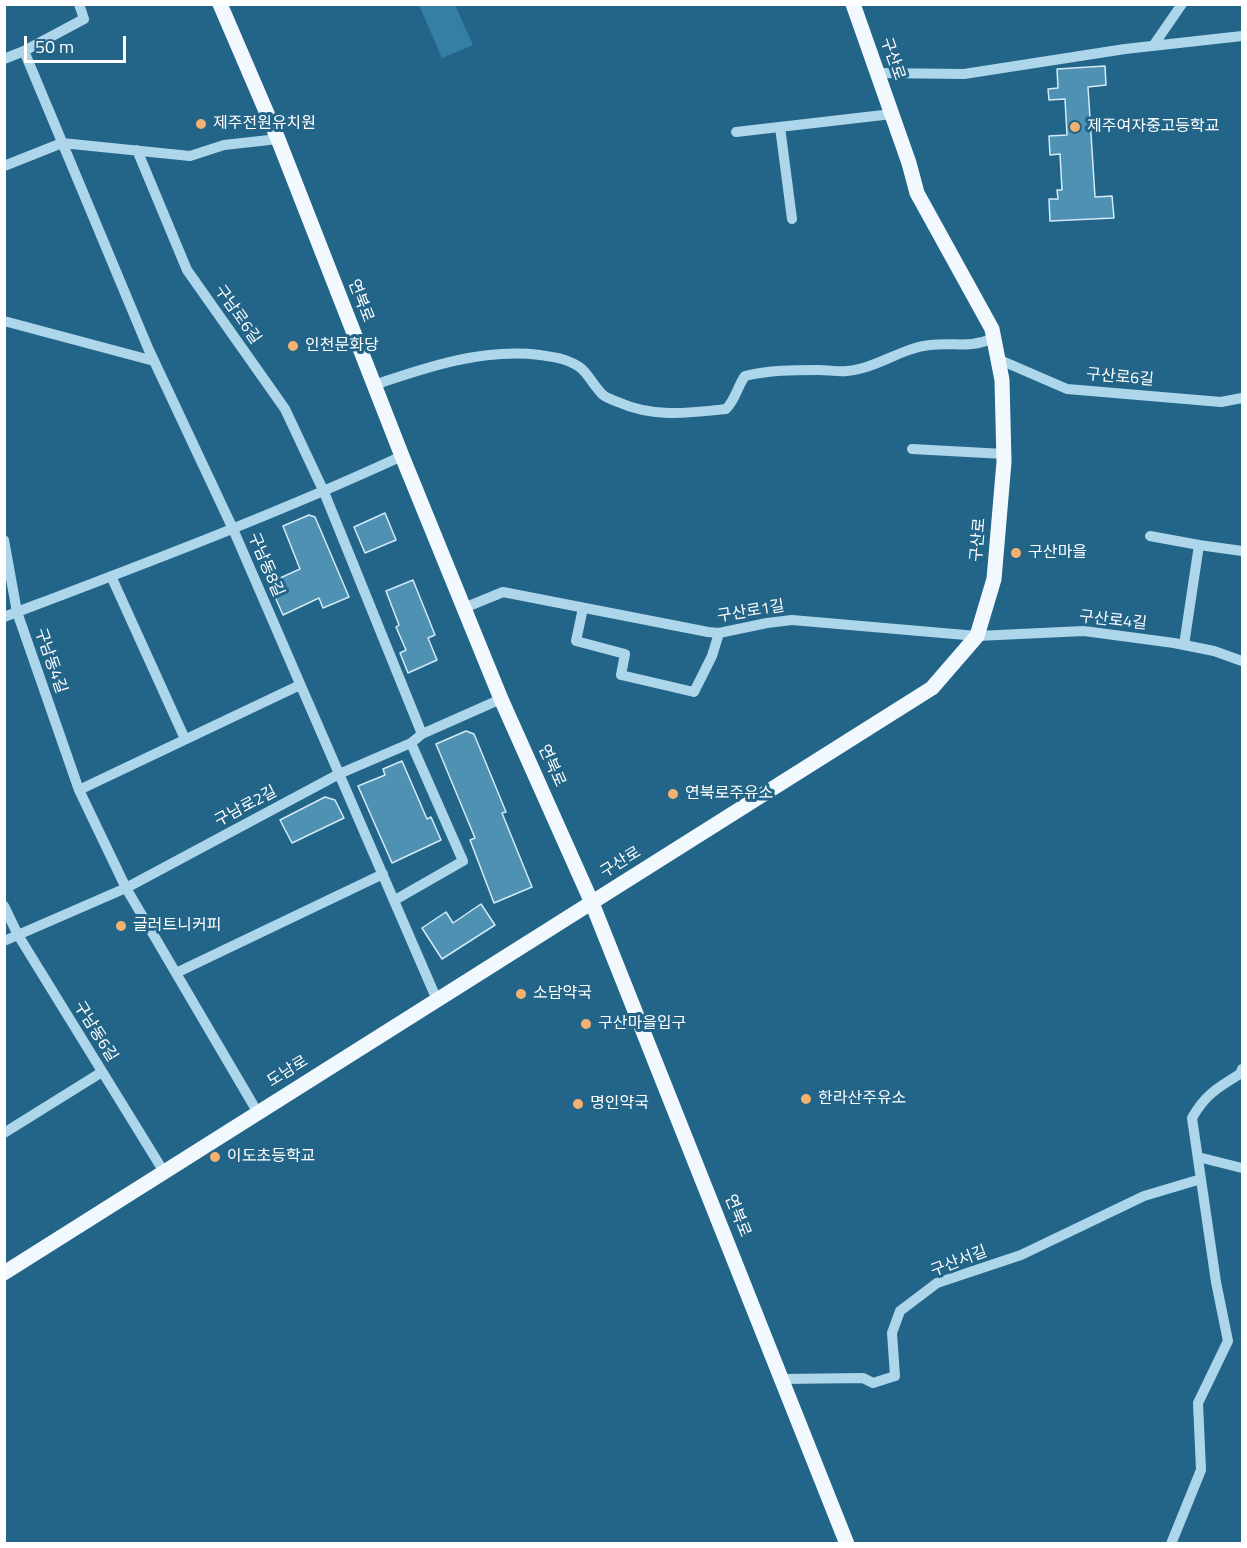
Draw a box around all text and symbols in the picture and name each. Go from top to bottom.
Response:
scale bar [27,24,129,62]
text: 50 m [35,33,74,60]
street label: 구산로 [876,35,908,83]
place label: 제주전원유치원 [213,114,316,134]
marker: 제주전원유치원 [194,117,208,131]
place label: 제주여자중고등학교 [1087,117,1219,137]
marker: 제주여자중고등학교 [1068,120,1082,134]
street label: 연북로 [343,277,377,325]
street label: 구남로6길 [210,282,264,348]
place label: 인천문화당 [305,336,379,356]
marker: 인천문화당 [286,339,300,353]
street label: 구산로6길 [1085,365,1155,391]
street label: 구산로 [968,517,990,563]
street label: 구남동8길 [243,530,287,600]
place label: 구산마을 [1028,543,1087,563]
marker: 구산마을 [1009,546,1023,560]
street label: 구산로1길 [716,597,786,627]
street label: 구산로4길 [1078,608,1148,634]
street label: 구남동4길 [30,626,70,696]
street label: 연북로 [533,742,569,790]
street label: 구남로2길 [212,783,280,831]
place label: 연북로주유소 [685,784,773,804]
marker: 연북로주유소 [666,787,680,801]
street label: 구산로 [597,843,645,883]
place label: 글러트니커피 [133,916,221,936]
marker: 글러트니커피 [114,919,128,933]
place label: 소담약국 [533,984,592,1004]
marker: 소담약국 [514,987,528,1001]
street label: 구남동6길 [69,998,121,1066]
place label: 구산마을입구 [598,1014,686,1034]
marker: 구산마을입구 [579,1017,593,1031]
street label: 도남로 [264,1052,312,1092]
place label: 한라산주유소 [818,1089,906,1109]
marker: 한라산주유소 [799,1092,813,1106]
place label: 명인약국 [590,1094,649,1114]
marker: 명인약국 [571,1097,585,1111]
place label: 이도초등학교 [227,1147,315,1167]
marker: 이도초등학교 [208,1150,222,1164]
street label: 연북로 [720,1192,754,1240]
street label: 구산서길 [928,1242,990,1282]

